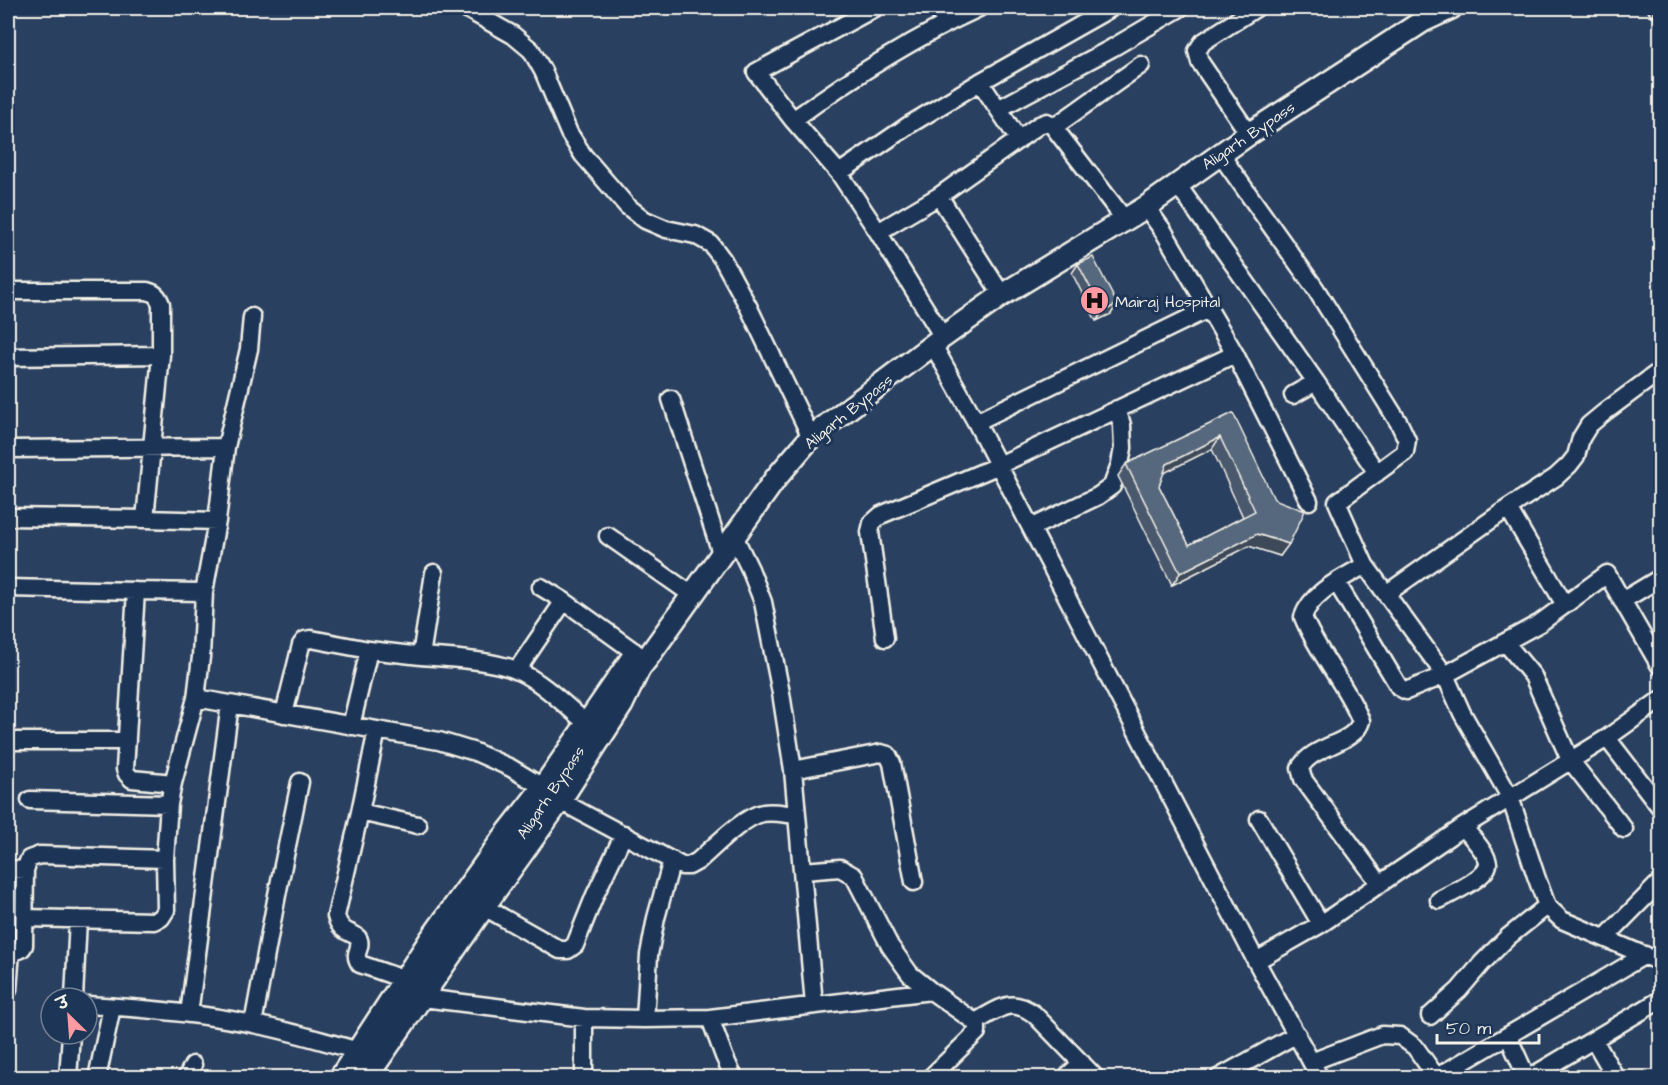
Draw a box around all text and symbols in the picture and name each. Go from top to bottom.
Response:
street label: Aligarh Bypass [1198,97,1300,176]
hospital icon: Mairaj Hospital [1078,285,1110,317]
place label: Mairaj Hospital [1115,291,1220,313]
street label: Aligarh Bypass [800,369,898,455]
street label: Aligarh Bypass [512,742,591,844]
north arrow [39,986,99,1046]
text: उ [52,991,74,1016]
scale bar [1437,1007,1539,1045]
text: 50 m [1446,1016,1491,1041]

